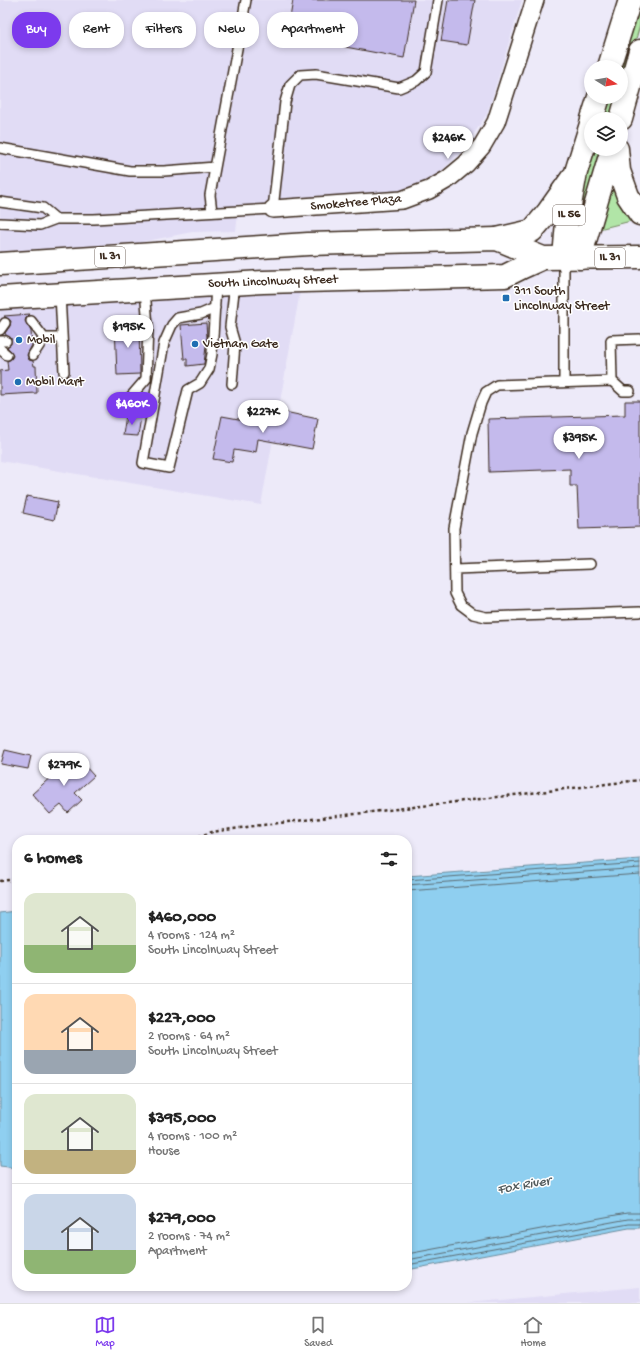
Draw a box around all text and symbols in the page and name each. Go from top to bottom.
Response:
chip: Buy [12,12,61,48]
chip: Rent [69,12,124,48]
chip: Filters [132,12,196,48]
chip: New [204,12,259,48]
chip: Apartment [267,12,358,48]
north arrow [584,60,628,104]
map controls [584,60,628,156]
button: layers [584,112,628,156]
pin: $246K [420,126,476,160]
text: $246K [432,131,464,146]
street label: Smoketree Plaza [310,191,403,214]
road number: IL 56 [553,205,585,225]
road number: IL 31 [95,247,125,267]
road number: IL 31 [595,248,625,268]
street label: South Lincolnway Street [208,272,340,292]
place label: 311 South Lincolnway Street [513,284,611,314]
marker: 311 South Lincolnway Street [501,293,511,303]
pin: $195K [100,315,156,349]
text: $195K [112,320,144,335]
place label: Mobil [27,333,55,348]
marker: Mobil [14,335,24,345]
place label: Vietnam Gate [202,337,278,352]
marker: Vietnam Gate [190,339,200,349]
place label: Mobil Mart [26,375,85,390]
marker: Mobil Mart [13,377,23,387]
pin: $460K [104,392,160,426]
text: $460K [115,397,149,412]
pin: $227K [235,400,291,434]
text: $227K [247,405,279,420]
pin: $395K [551,426,607,460]
text: $395K [562,431,596,446]
pin: $279K [36,753,92,787]
text: $279K [48,758,80,773]
icon: filters [378,848,400,870]
text: 6 homes [24,849,82,869]
text: $460,000 [148,908,216,928]
icon: home [56,909,104,957]
text: 4 rooms · 124 m² [148,928,235,943]
text: South Lincolnway Street [148,943,278,958]
text: $227,000 [148,1009,215,1029]
icon: home [56,1010,104,1058]
text: 2 rooms · 64 m² [148,1029,230,1044]
text: South Lincolnway Street [148,1044,278,1059]
text: $395,000 [148,1109,216,1129]
icon: home [56,1110,104,1158]
text: 4 rooms · 100 m² [148,1129,237,1144]
text: House [148,1144,180,1159]
water label: Fox River [496,1172,555,1199]
text: $279,000 [148,1209,216,1229]
icon: home [56,1210,104,1258]
text: 2 rooms · 74 m² [148,1229,230,1244]
text: Apartment [148,1244,207,1259]
tab: Map [94,1314,116,1350]
tab: Saved [304,1314,332,1350]
tab: Home [520,1314,546,1350]

